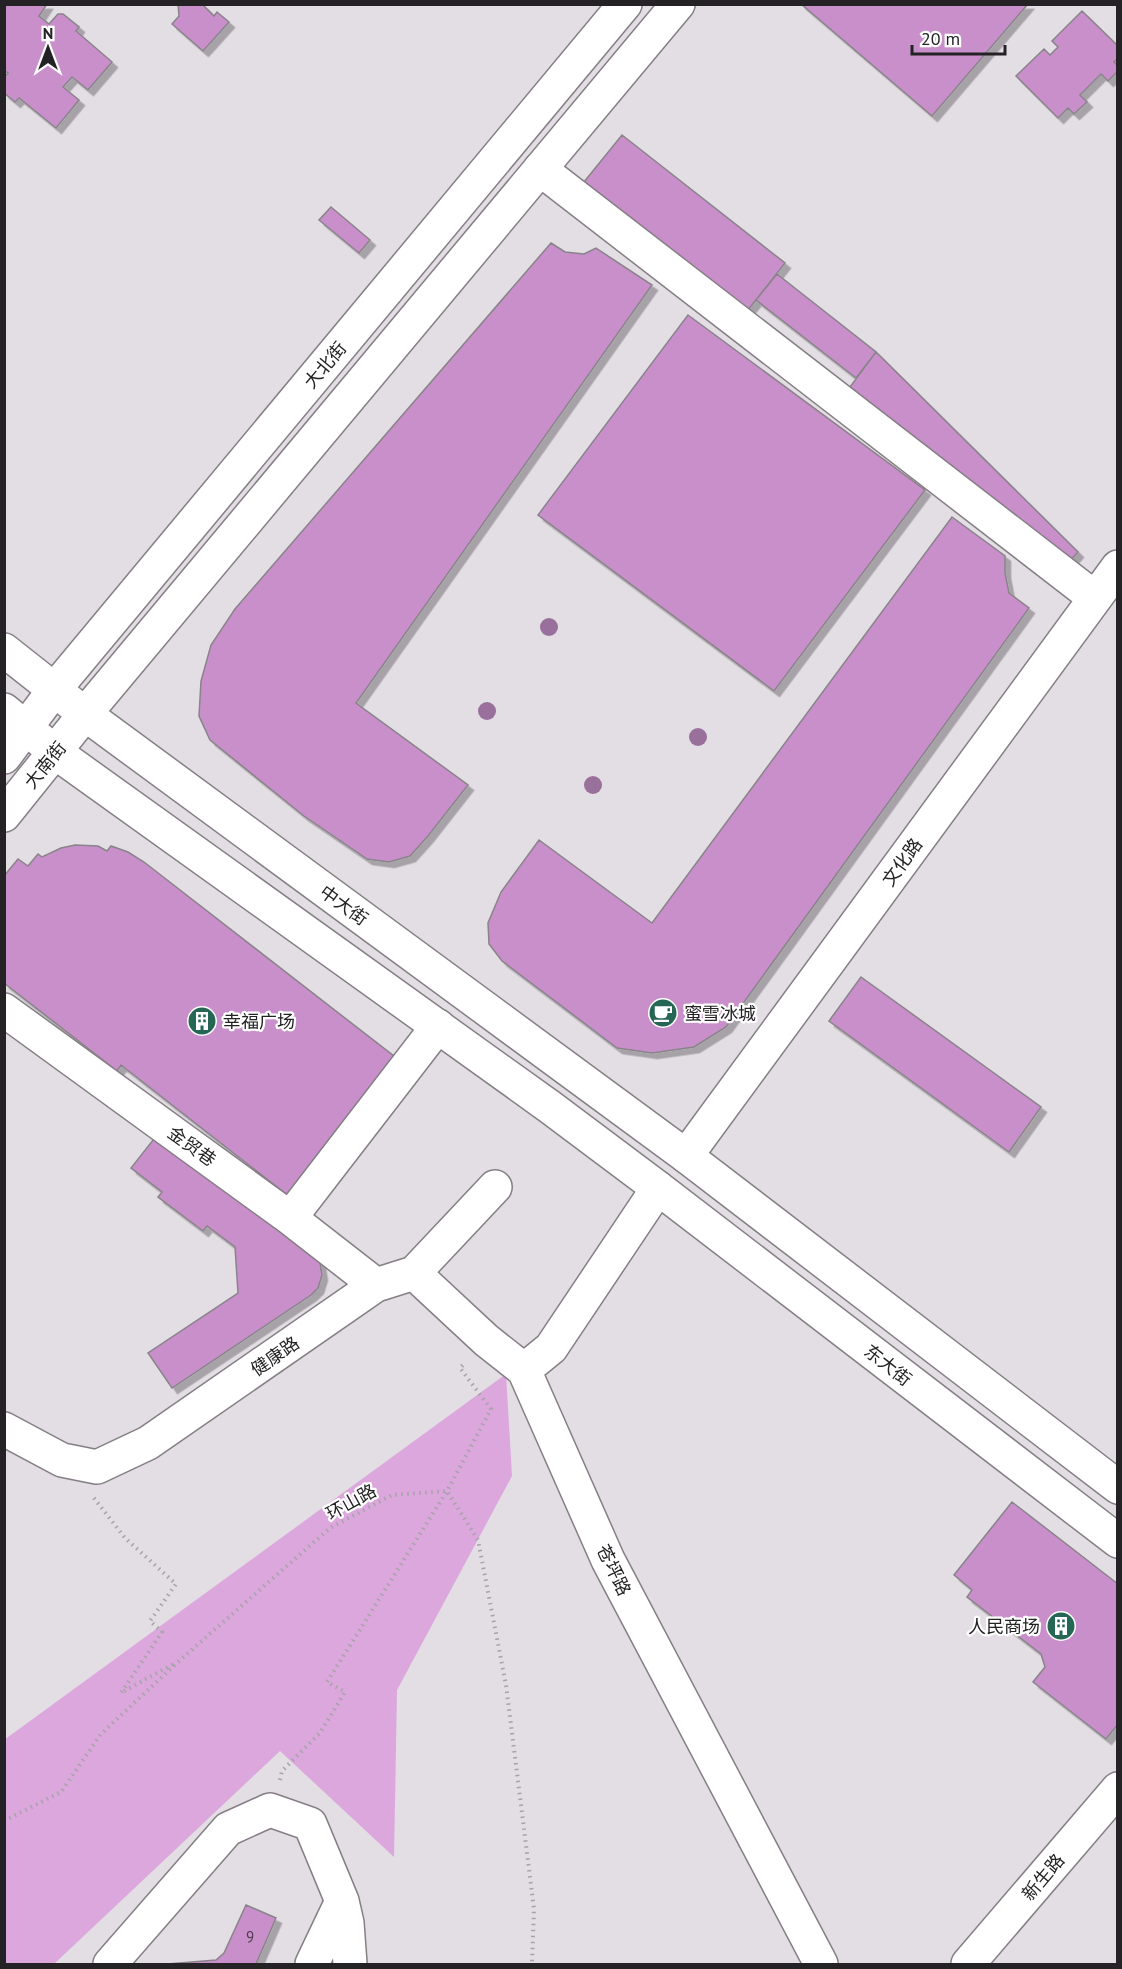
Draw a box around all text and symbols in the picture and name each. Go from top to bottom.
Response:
north arrow [18,18,78,78]
scale bar [912,18,1005,56]
text: N [43,23,53,43]
text: 20 m [921,27,960,50]
street label: 大北街 [299,337,351,393]
street label: 大南街 [19,737,71,793]
street label: 文化路 [877,833,927,891]
street label: 中大街 [315,880,373,930]
cafe icon: 蜜雪冰城 [647,997,679,1029]
place label: 蜜雪冰城 [684,1002,756,1025]
building icon: 幸福广场 [186,1005,218,1037]
place label: 幸福广场 [223,1010,295,1033]
street label: 金贸巷 [163,1121,221,1171]
street label: 健康路 [246,1331,304,1381]
street label: 东大街 [860,1339,916,1391]
street label: 环山路 [322,1479,380,1525]
street label: 苍坪路 [592,1541,636,1599]
building icon: 人民商场 [1045,1610,1077,1642]
place label: 人民商场 [968,1615,1040,1638]
street label: 新生路 [1017,1849,1069,1905]
house number: 9 [246,1927,254,1946]

